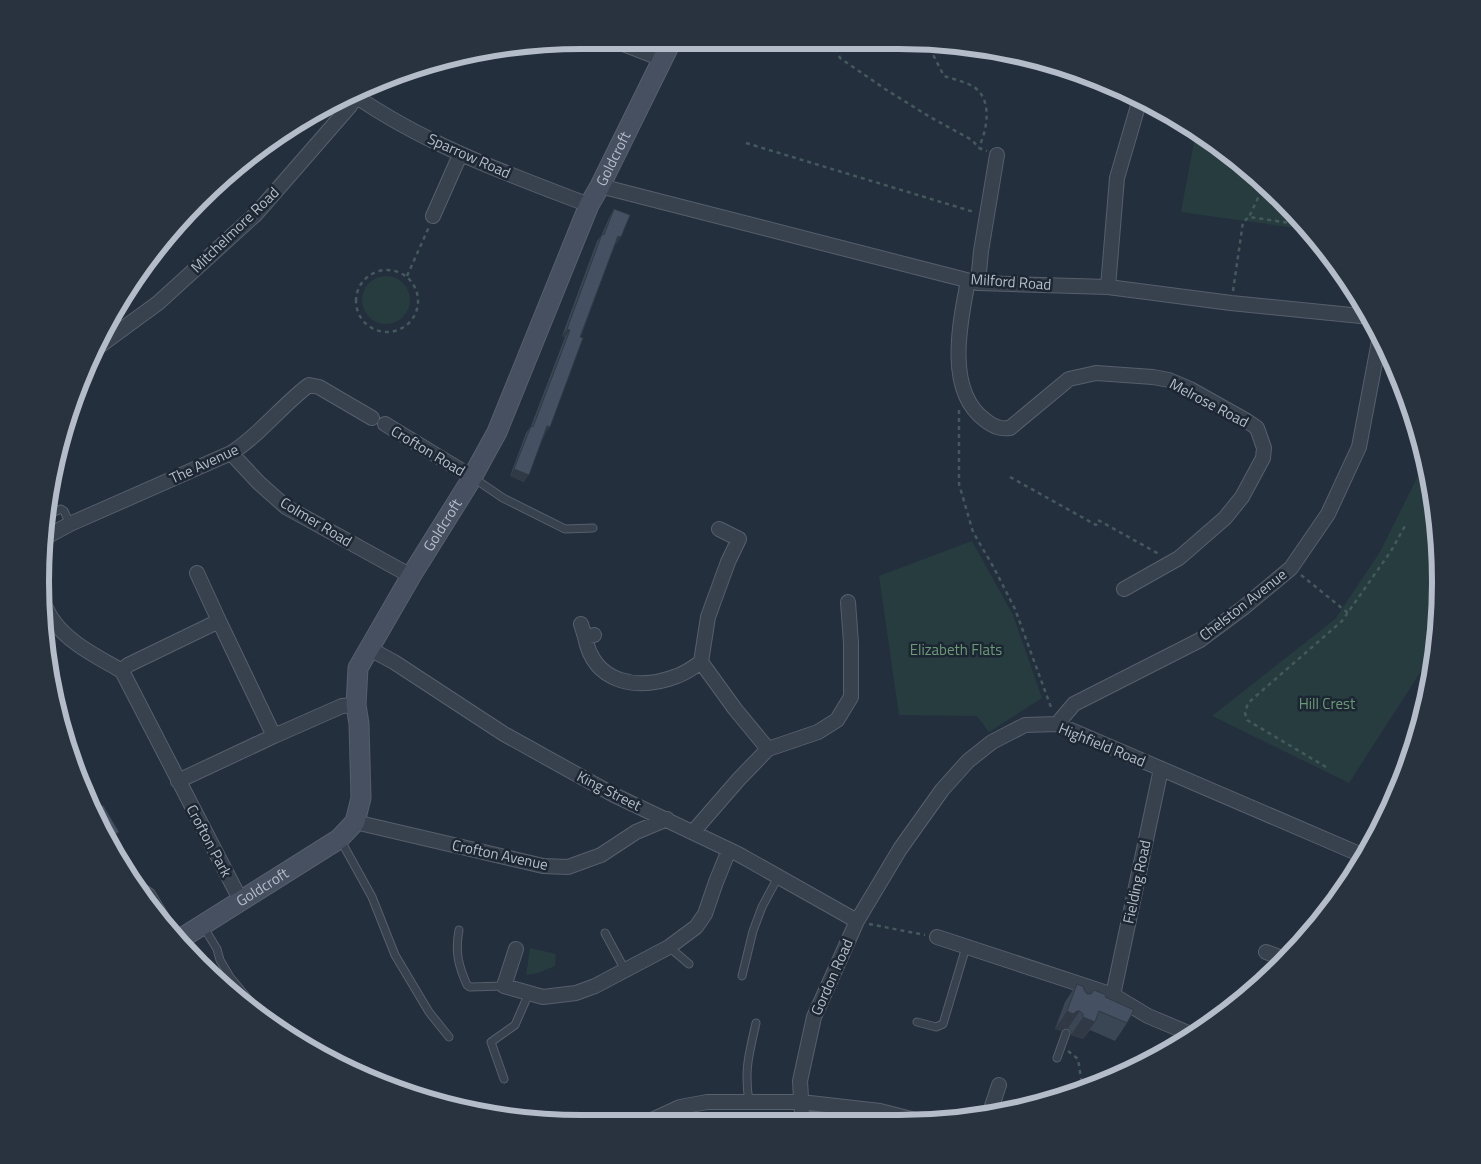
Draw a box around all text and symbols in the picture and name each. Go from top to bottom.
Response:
street label: Sparrow Road [424,127,514,184]
street label: Goldcroft [590,127,636,190]
street label: Mitchelmore Road [185,181,284,278]
street label: Milford Road [970,267,1052,296]
street label: Melrose Road [1165,372,1253,433]
street label: Crofton Road [387,419,470,482]
street label: The Avenue [166,438,242,490]
street label: Colmer Road [276,491,357,552]
street label: Goldcroft [417,493,468,556]
street label: Chelston Avenue [1194,563,1291,646]
park label: Elizabeth Flats [910,638,1002,661]
park label: Hill Crest [1299,692,1356,715]
street label: Highfield Road [1055,717,1149,772]
street label: King Street [573,765,646,817]
street label: Crofton Park [181,800,238,881]
street label: Crofton Avenue [450,833,550,876]
street label: Fielding Road [1116,838,1157,926]
street label: Goldcroft [231,861,294,912]
street label: Gordon Road [804,935,859,1019]

